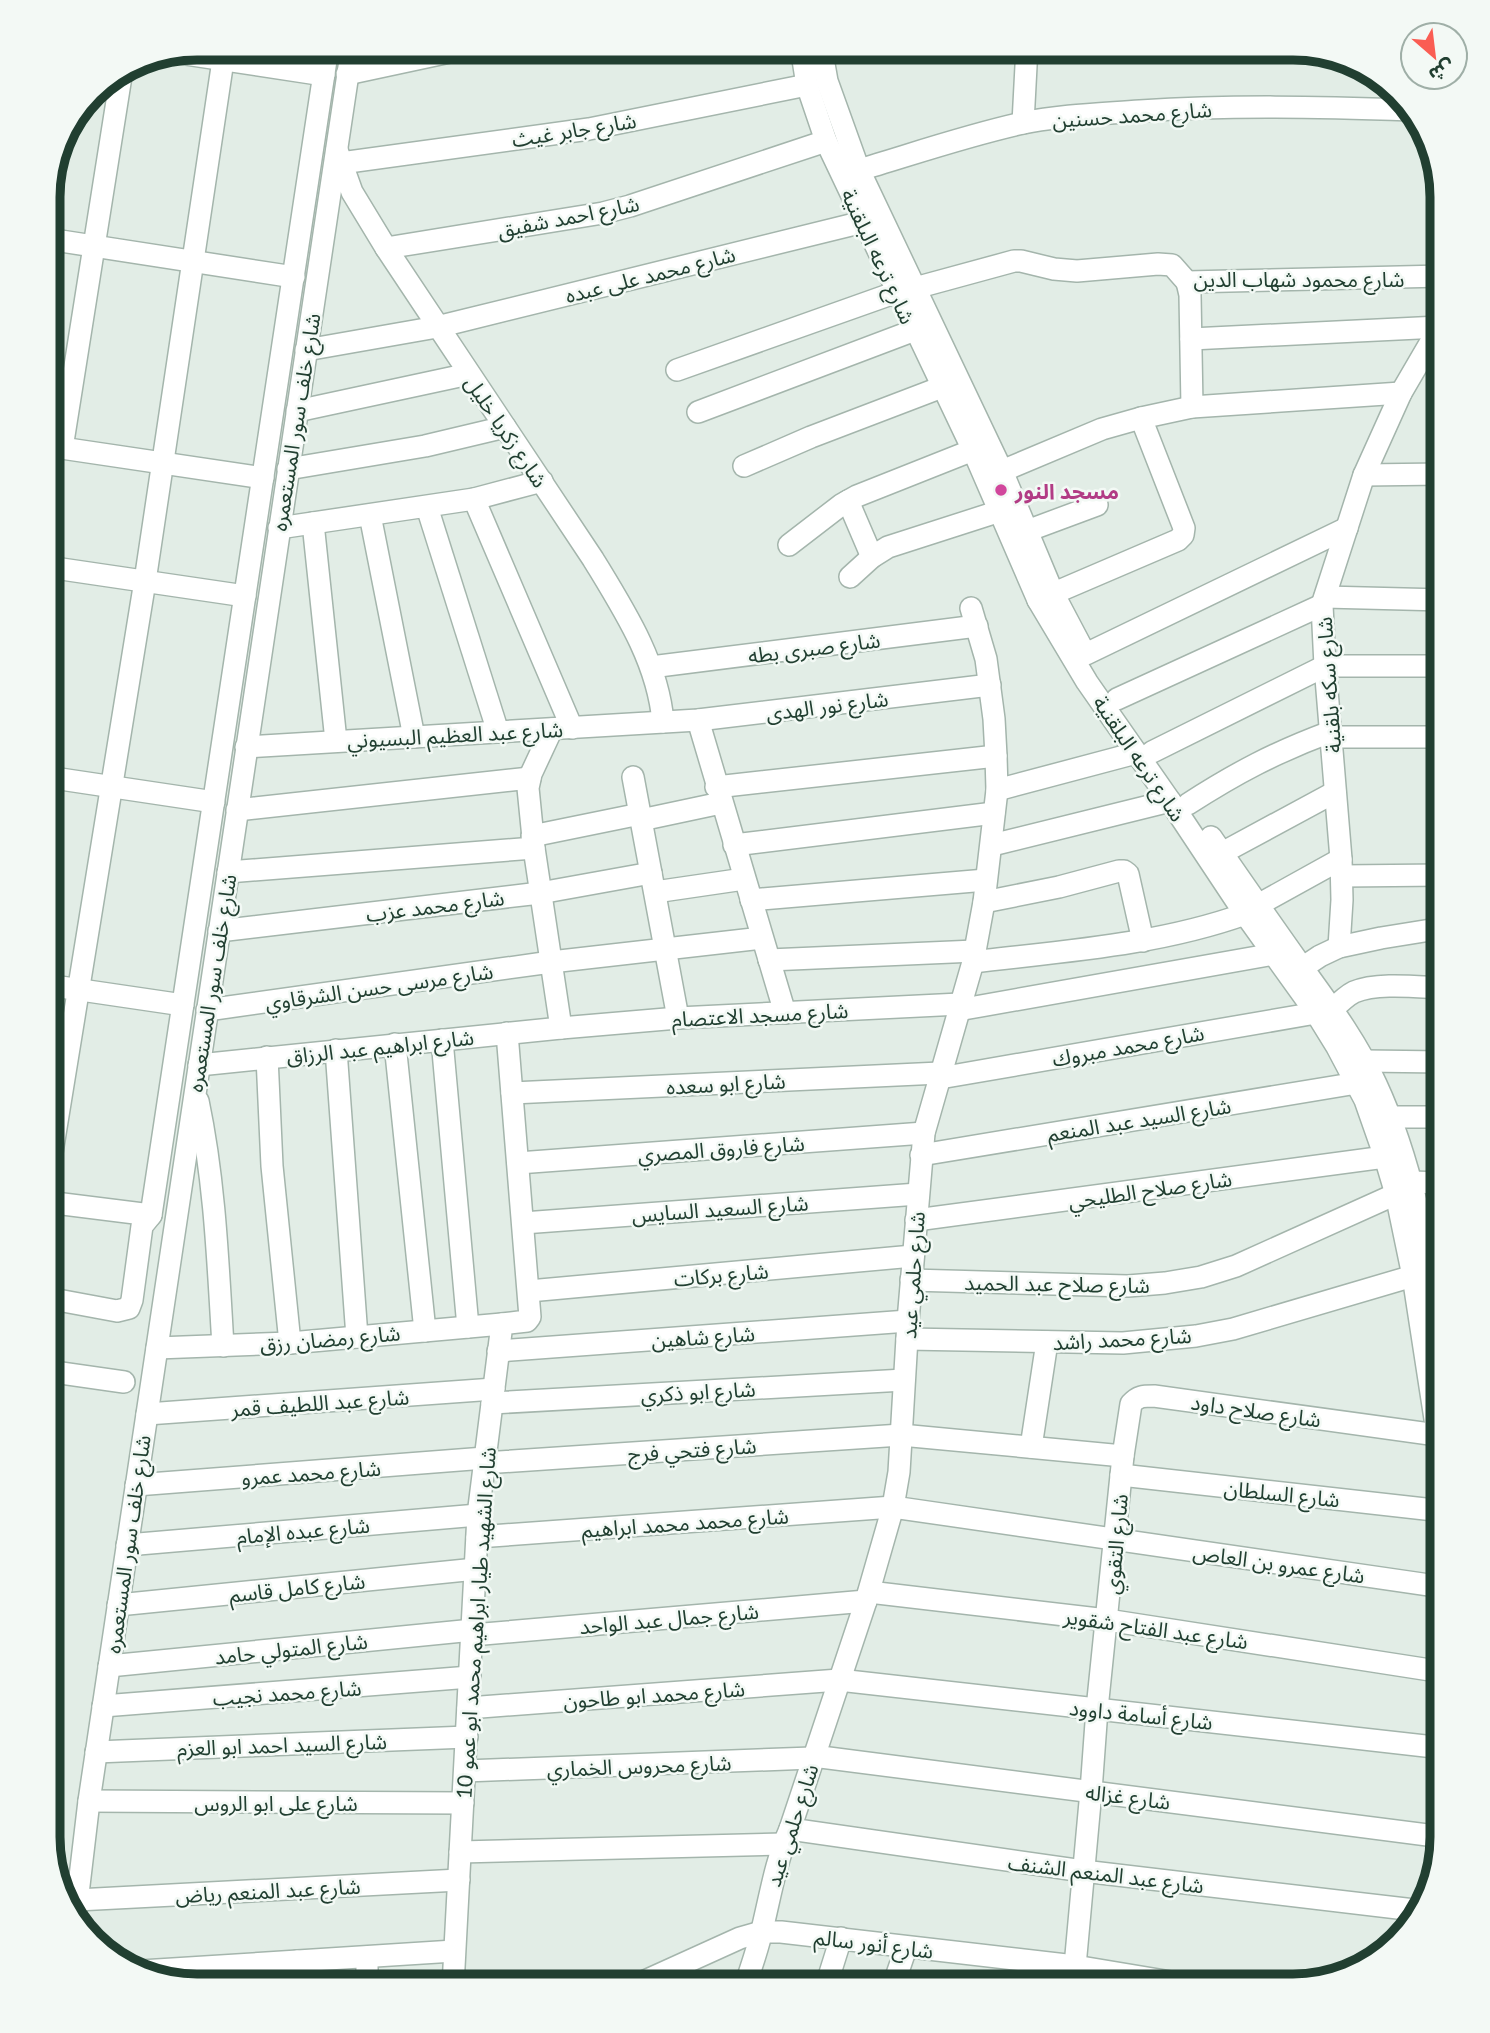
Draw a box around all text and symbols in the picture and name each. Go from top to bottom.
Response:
north arrow [1399,21,1469,91]
text: ش [1425,55,1459,88]
street label: شارع محمد حسنين [1051,96,1213,136]
street label: شارع جابر غيث [510,107,639,155]
street label: شارع ترعه البلقنية [833,185,921,329]
street label: شارع احمد شفيق [495,190,642,246]
street label: شارع محمد على عبده [562,241,739,311]
street label: شارع محمود شهاب الدين [1194,266,1404,295]
street label: شارع خلف سور المستعمره [265,311,329,533]
street label: شارع زكريا خليل [457,370,553,494]
place label: مسجد النور [1014,478,1119,504]
marker: مسجد النور [993,482,1009,498]
street label: شارع سكه بلقنية [1311,616,1349,754]
street label: شارع صبرى بطه [747,626,882,671]
street label: شارع نور الهدى [764,685,890,729]
street label: شارع ترعه البلقنية [1085,690,1191,828]
street label: شارع عبد العظيم البسيوني [346,716,564,757]
street label: شارع خلف سور المستعمره [181,872,245,1094]
street label: شارع محمد عزب [364,884,506,930]
street label: شارع مرسى حسن الشرقاوي [263,958,495,1019]
street label: شارع مسجد الاعتصام [671,997,849,1036]
street label: شارع محمد مبروك [1050,1019,1207,1075]
street label: شارع ابراهيم عبد الرزاق [285,1024,475,1072]
street label: شارع ابو سعده [666,1067,786,1103]
street label: شارع السيد عبد المنعم [1045,1092,1233,1150]
street label: شارع فاروق المصري [637,1130,806,1171]
street label: شارع صلاح الطليحي [1067,1165,1234,1218]
street label: شارع السعيد السايس [631,1189,810,1231]
street label: شارع حلمي عيد [895,1211,934,1340]
street label: شارع بركات [673,1257,770,1295]
street label: شارع صلاح عبد الحميد [964,1269,1150,1301]
street label: شارع رمضان رزق [259,1319,402,1361]
street label: شارع شاهين [650,1320,756,1356]
street label: شارع محمد راشد [1052,1322,1192,1358]
street label: شارع ابو ذكري [640,1376,756,1411]
street label: شارع عبد اللطيف قمر [229,1383,410,1425]
street label: شارع صلاح داود [1189,1389,1323,1435]
street label: شارع فتحي فرج [627,1432,757,1471]
street label: شارع خلف سور المستعمره [99,1433,159,1655]
street label: شارع الشهيد طيار ابراهيم محمد ابو عمو 10 [450,1446,504,1800]
street label: شارع محمد عمرو [240,1455,382,1493]
street label: شارع السلطان [1222,1474,1341,1515]
street label: شارع التقوي [1098,1493,1137,1596]
street label: شارع محمد محمد ابراهيم [581,1502,790,1546]
street label: شارع عبده الإمام [235,1512,371,1553]
street label: شارع عمرو بن العاص [1191,1539,1367,1591]
street label: شارع كامل قاسم [228,1567,367,1611]
street label: شارع جمال عبد الواحد [578,1598,760,1642]
street label: شارع عبد الفتاح شقوير [1061,1603,1250,1657]
street label: شارع المتولي حامد [213,1628,369,1673]
street label: شارع محمد نجيب [212,1674,363,1714]
street label: شارع محمد ابو طاحون [562,1675,746,1717]
street label: شارع أسامة داوود [1068,1694,1214,1738]
street label: شارع السيد احمد ابو العزم [177,1728,388,1765]
street label: شارع محروس الخماري [546,1749,732,1786]
street label: شارع حلمي عيد [759,1761,827,1891]
street label: شارع غزاله [1084,1778,1172,1818]
street label: شارع على ابو الروس [194,1790,358,1819]
street label: شارع عبد المنعم الشنف [1006,1849,1205,1901]
street label: شارع عبد المنعم رياض [175,1873,361,1911]
street label: شارع أنور سالم [813,1923,935,1967]

